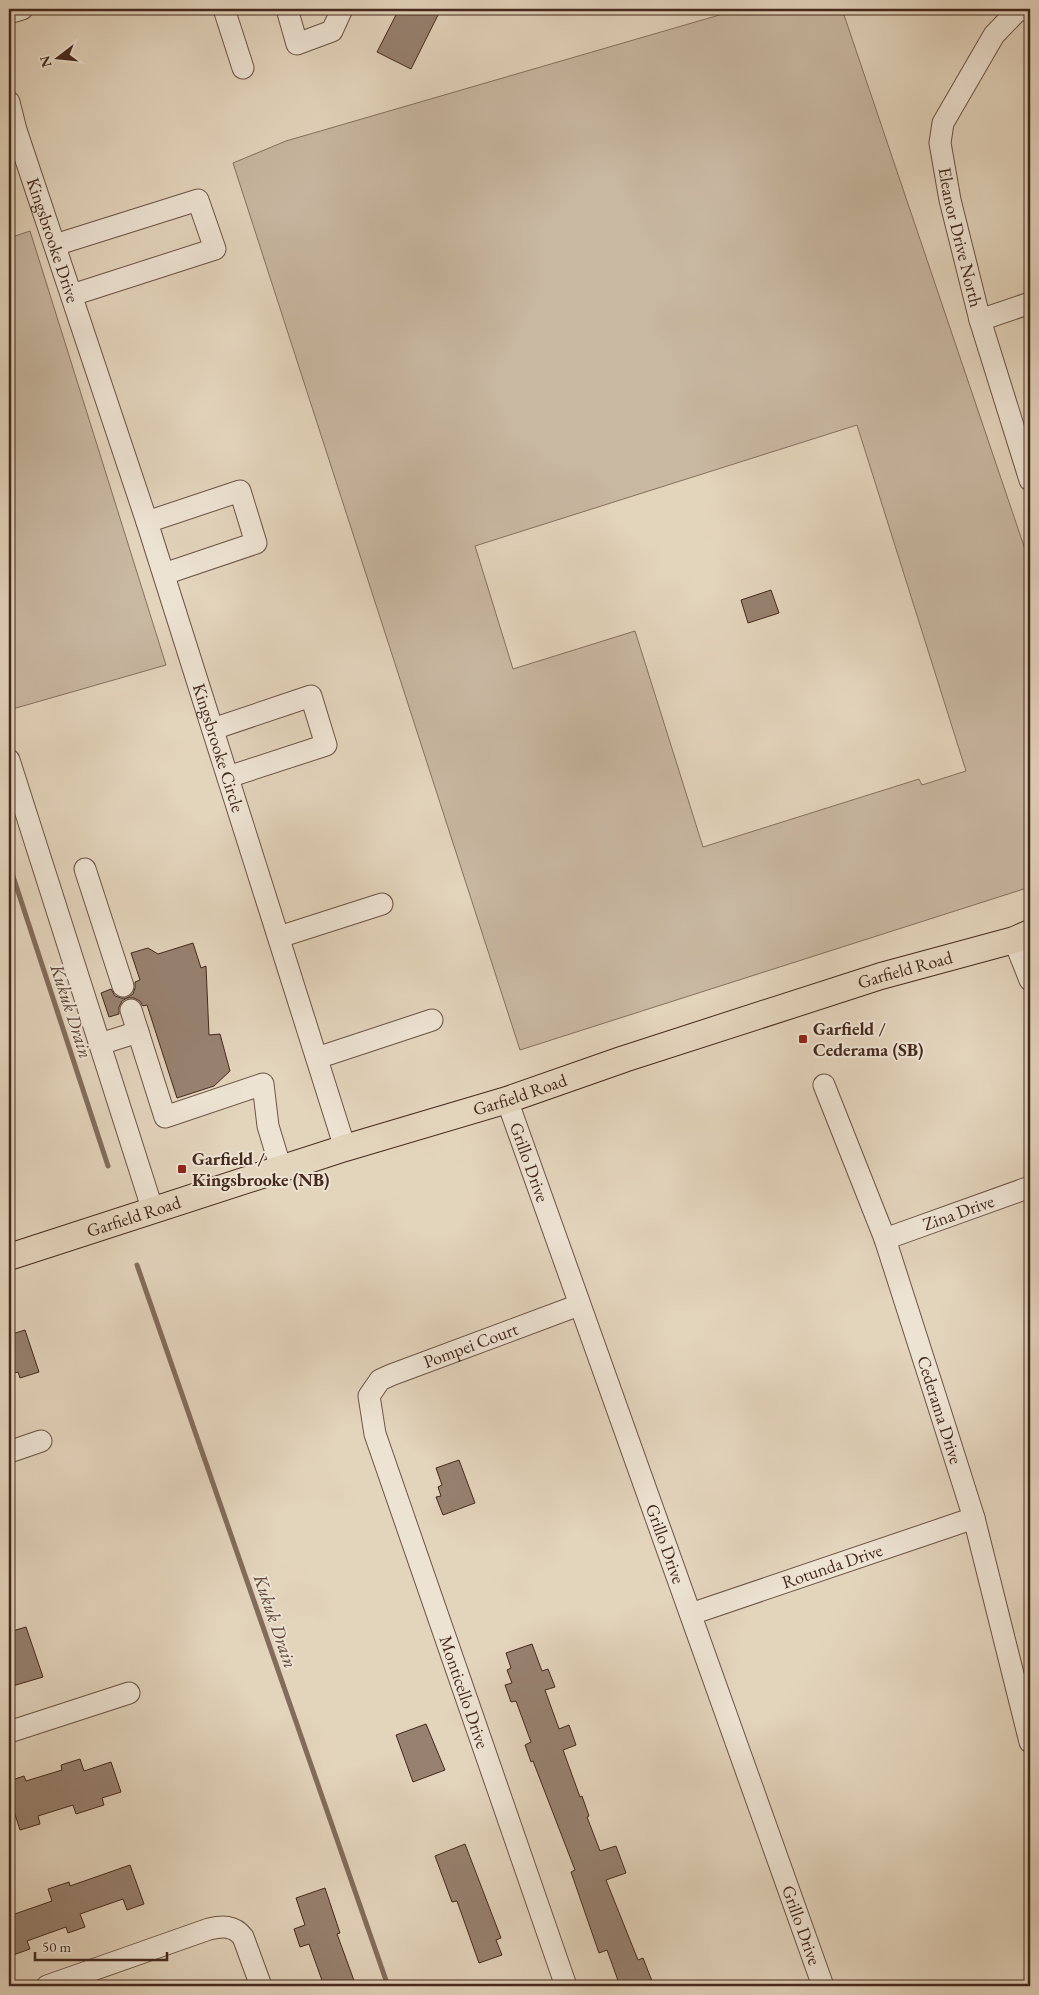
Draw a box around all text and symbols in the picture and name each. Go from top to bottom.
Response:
north arrow [32,32,82,82]
text: N [35,53,56,70]
street label: Eleanor Drive North [933,165,988,309]
street label: Kingsbrooke Drive [22,175,85,305]
street label: Kingsbrooke Circle [188,680,250,815]
street label: Garfield Road [855,945,956,994]
water label: Kukuk Drain [44,960,99,1062]
place label: Garfield / Cederama (SB) [813,1017,924,1061]
marker: Garfield / Cederama (SB) [797,1033,809,1045]
street label: Garfield Road [470,1068,570,1120]
street label: Grillo Drive [505,1119,554,1205]
place label: Garfield / Kingsbrooke (NB) [192,1147,330,1191]
marker: Garfield / Kingsbrooke (NB) [176,1163,188,1175]
street label: Zina Drive [920,1189,997,1236]
street label: Garfield Road [84,1190,184,1242]
street label: Pompei Court [420,1317,521,1373]
street label: Cederama Drive [912,1353,968,1467]
street label: Grillo Drive [641,1500,691,1587]
street label: Rotunda Drive [779,1538,885,1593]
water label: Kukuk Drain [247,1570,303,1671]
street label: Monticello Drive [434,1632,495,1751]
street label: Grillo Drive [777,1882,827,1968]
scale bar [35,1930,168,1962]
text: 50 m [42,1937,71,1956]

